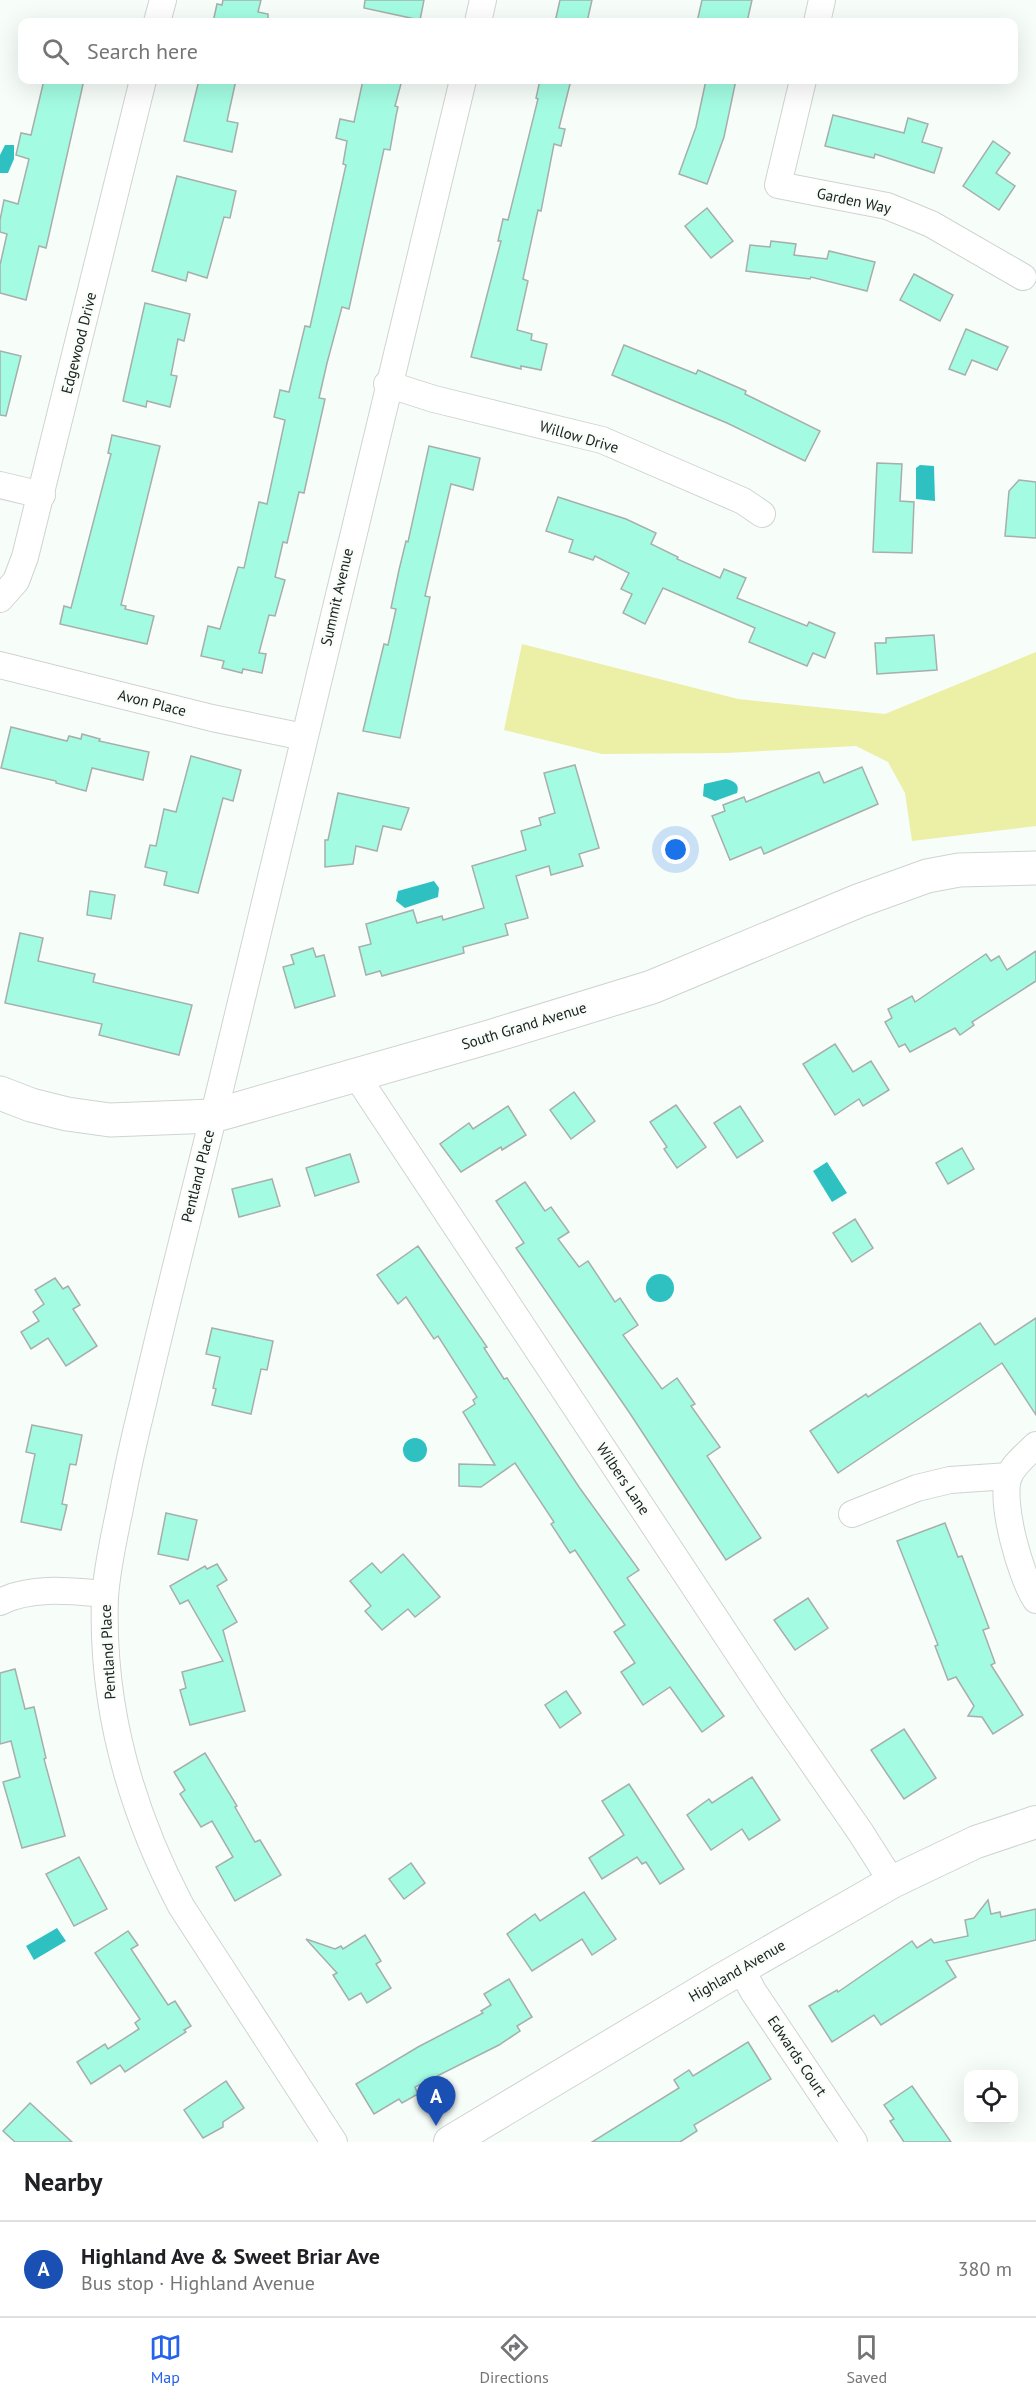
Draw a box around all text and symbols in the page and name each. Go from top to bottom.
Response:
search box [18,18,1018,84]
icon: search [39,35,72,68]
text: Search here [87,37,198,65]
street label: Garden Way [815,183,893,218]
street label: Edgewood Drive [57,290,100,396]
street label: Willow Drive [537,416,621,457]
street label: Summit Avenue [316,546,357,648]
street label: Avon Place [116,685,188,720]
your location [661,835,690,864]
street label: South Grand Avenue [459,997,589,1054]
street label: Pentland Place [177,1127,218,1224]
street label: Wilbers Lane [592,1439,654,1518]
street label: Pentland Place [96,1604,119,1700]
street label: Highland Avenue [685,1935,789,2006]
street label: Edwards Court [764,2012,831,2100]
map controls [964,2070,1018,2124]
button: locate [964,2070,1018,2124]
pin: A [416,2076,456,2126]
text: Nearby [24,2165,102,2198]
text: Highland Ave & Sweet Briar Ave [81,2242,380,2270]
text: A [37,2256,50,2282]
text: 380 m [958,2256,1012,2282]
text: Bus stop · Highland Avenue [81,2270,315,2296]
tab: Map [149,2331,182,2387]
tab: Directions [480,2331,549,2387]
tab: Saved [846,2331,887,2387]

